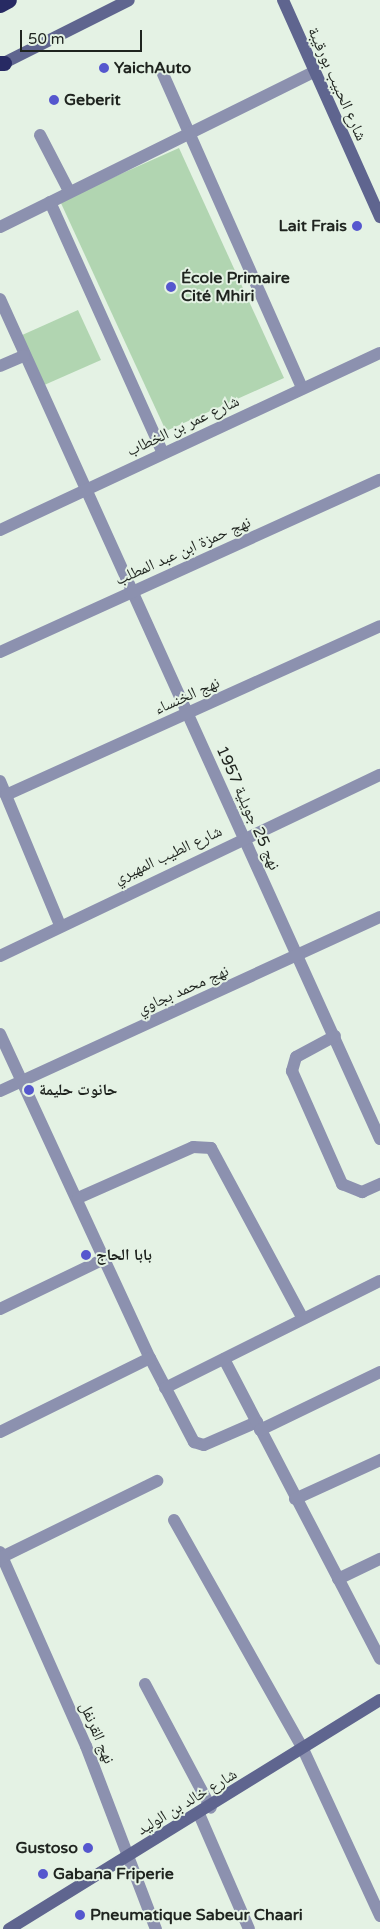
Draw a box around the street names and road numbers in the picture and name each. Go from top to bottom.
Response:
street label: شارع الحبيب بورقيبة [303,24,371,144]
street label: شارع عمر بن الخطاب [124,391,242,461]
street label: نهج حمزة ابن عبد المطلب [112,512,254,590]
street label: نهج الخنساء [151,673,223,719]
street label: نهج 25 جويلية 1957 [212,743,284,873]
street label: شارع الطيب المهيري [111,822,225,888]
street label: نهج محمد بجاوي [134,961,232,1019]
street label: نهج القرنفل [75,1699,119,1767]
street label: شارع خالد بن الوليد [134,1765,240,1839]

